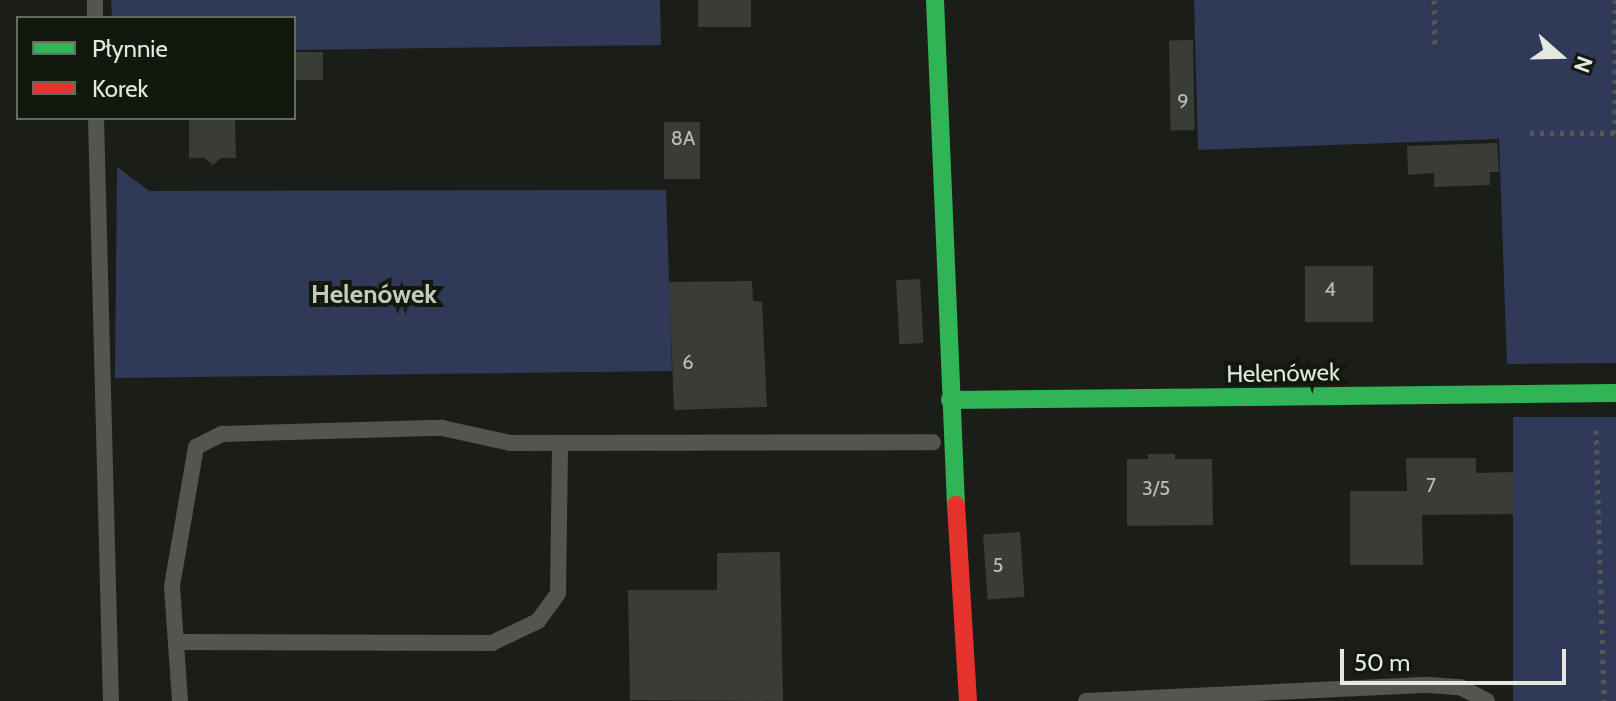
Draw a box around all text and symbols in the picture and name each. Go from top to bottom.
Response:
legend [16,16,296,120]
north arrow [1520,16,1600,96]
text: Płynnie [92,34,168,63]
text: N [1568,52,1598,76]
text: Korek [92,74,148,103]
house number: 9 [1177,89,1189,113]
house number: 8A [671,126,695,150]
house number: 4 [1324,277,1336,301]
district label: Helenówek [311,279,437,311]
house number: 6 [682,350,694,374]
street label: Helenówek [1226,358,1340,388]
house number: 7 [1426,473,1436,497]
house number: 3/5 [1142,476,1170,500]
house number: 5 [993,553,1003,577]
scale bar [1344,633,1570,683]
text: 50 m [1354,648,1410,677]

